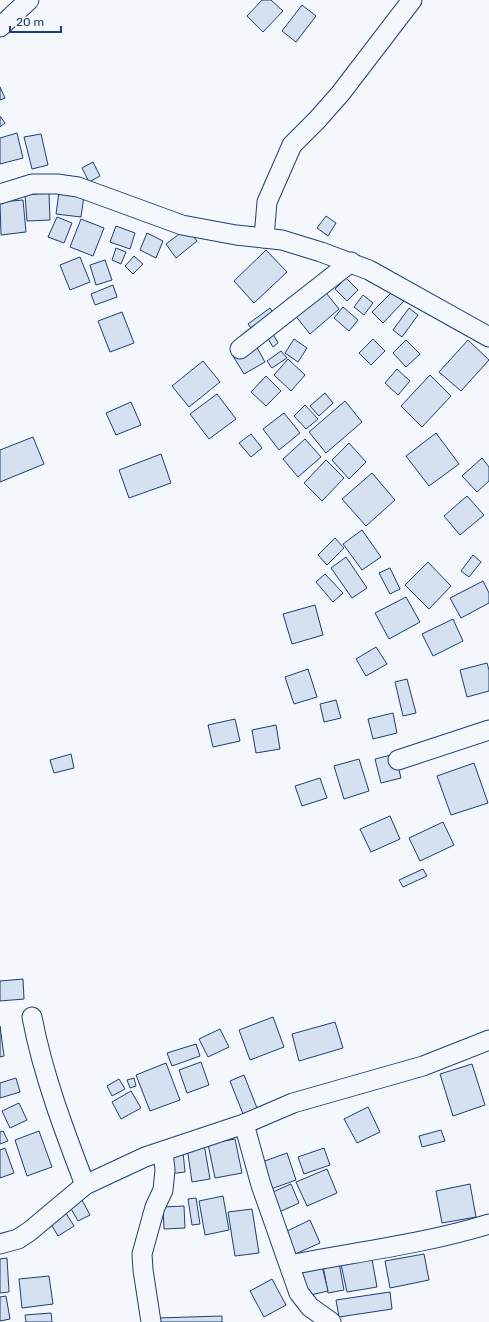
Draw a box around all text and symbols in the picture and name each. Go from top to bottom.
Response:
scale bar [10,8,61,34]
text: 20 m [16,15,44,29]

